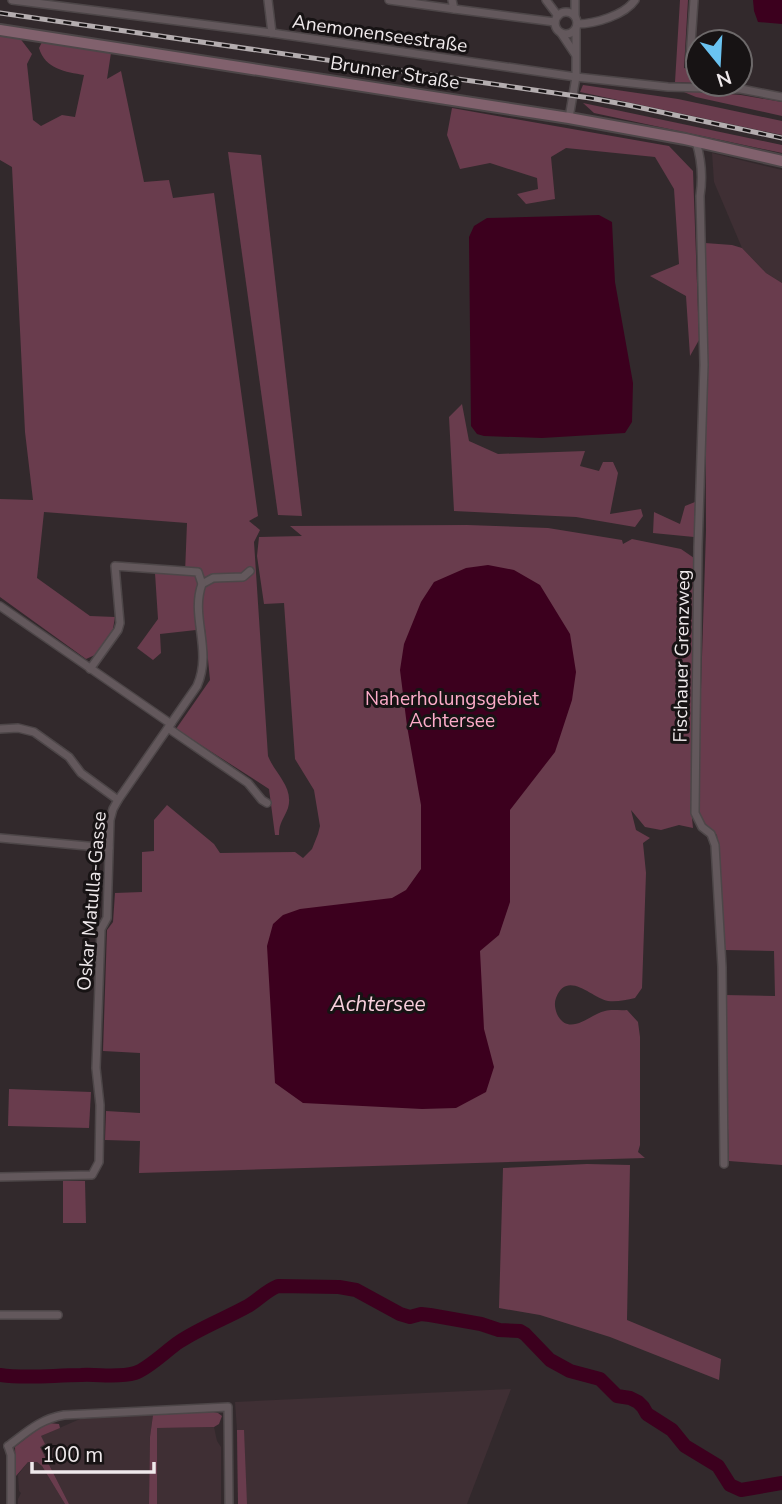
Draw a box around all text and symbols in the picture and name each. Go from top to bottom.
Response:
street label: Anemonenseestraße [290,9,469,59]
north arrow [684,28,754,98]
street label: Brunner Straße [328,50,461,96]
text: N [713,64,735,93]
street label: Fischauer Grenzweg [667,569,697,743]
park label: Naherholungsgebiet Achtersee [365,686,539,734]
street label: Oskar Matulla-Gasse [71,810,113,992]
water label: Achtersee [329,990,426,1018]
scale bar [32,1430,154,1474]
text: 100 m [42,1441,103,1469]

